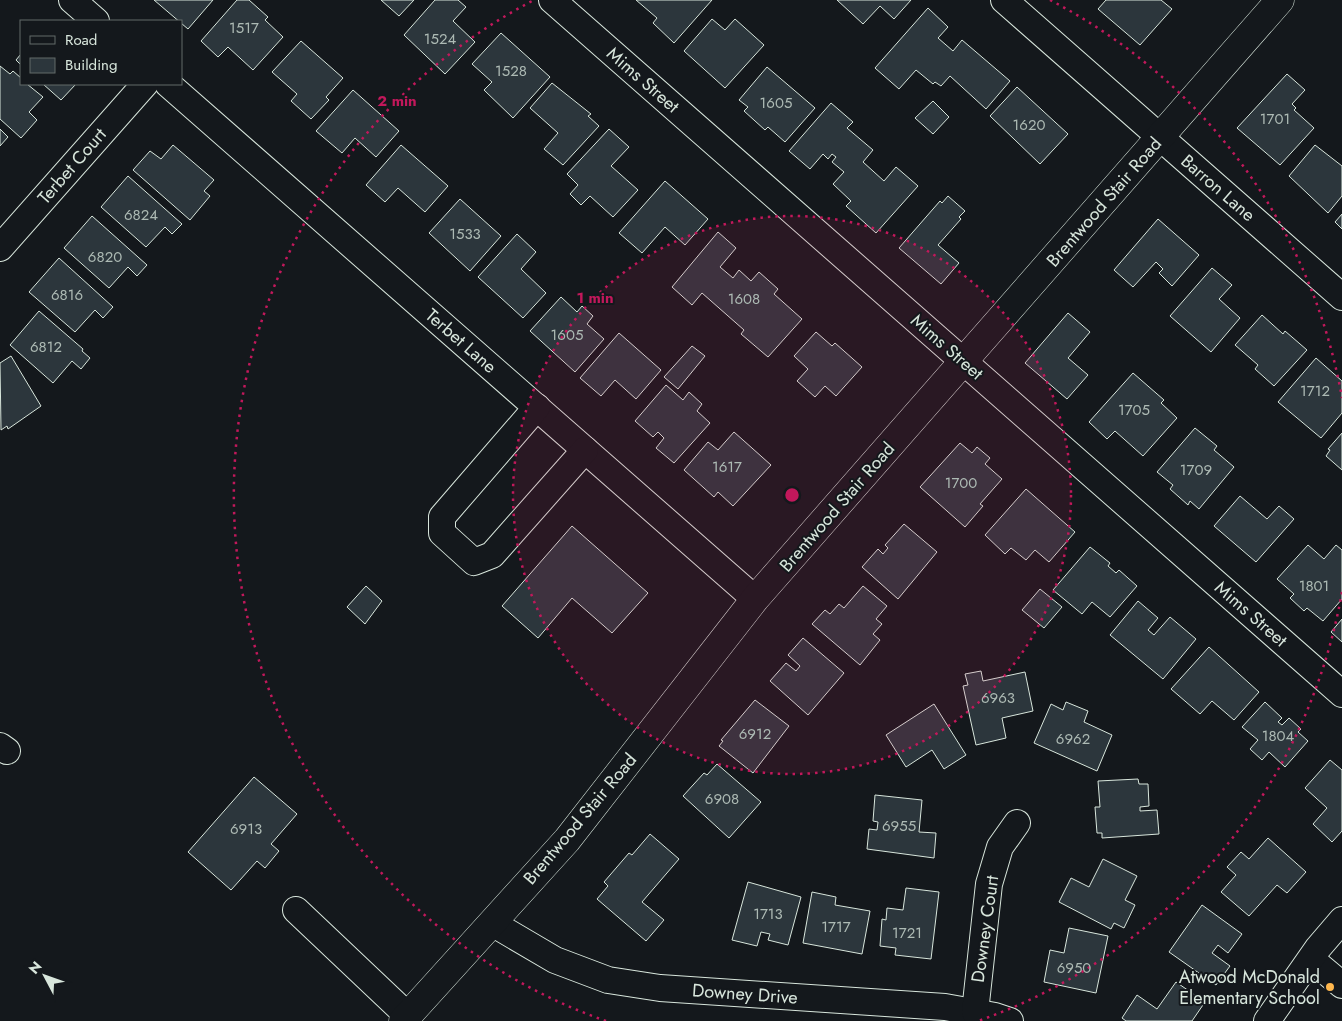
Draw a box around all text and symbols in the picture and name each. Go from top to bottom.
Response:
house number: 1517 [229,17,259,39]
legend [20,20,182,85]
house number: 1524 [424,28,456,50]
text: Road [65,29,97,51]
street label: Mims Street [601,41,686,119]
text: Building [65,54,117,76]
house number: 1528 [495,60,527,82]
text: 2 min [377,90,417,112]
house number: 1605 [760,92,792,114]
house number: 1701 [1260,108,1290,130]
house number: 1620 [1013,114,1045,136]
street label: Terbet Court [32,122,113,210]
street label: Brentwood Stair Road [1040,132,1168,272]
street label: Barron Lane [1175,148,1261,228]
house number: 6824 [124,204,158,226]
house number: 1533 [449,223,481,245]
house number: 6820 [88,246,122,268]
house number: 6816 [51,284,83,306]
text: 1 min [576,287,614,309]
house number: 1608 [728,288,760,310]
street label: Terbet Lane [420,303,502,379]
street label: Mims Street [905,308,990,386]
house number: 1605 [551,324,583,346]
house number: 6812 [30,336,62,358]
house number: 1712 [1300,380,1330,402]
house number: 1705 [1118,399,1150,421]
street label: Brentwood Stair Road [773,437,901,577]
house number: 1617 [712,456,742,478]
house number: 1709 [1180,459,1212,481]
house number: 1700 [945,472,977,494]
centre of rings [783,486,801,504]
street label: Mims Street [1209,575,1294,653]
house number: 1801 [1299,575,1329,597]
house number: 6963 [981,687,1015,709]
house number: 6912 [739,723,771,745]
house number: 1804 [1262,725,1295,747]
house number: 6962 [1056,728,1090,750]
street label: Brentwood Stair Road [517,748,643,890]
house number: 6908 [705,788,739,810]
house number: 6955 [882,815,916,837]
house number: 6913 [230,818,262,840]
street label: Downey Court [965,873,1005,984]
house number: 1713 [753,903,783,925]
house number: 1717 [821,916,851,938]
house number: 1721 [892,922,922,944]
north arrow [20,951,70,1001]
text: N [24,957,46,978]
house number: 6950 [1057,957,1091,979]
place label: Atwood McDonald Elementary School [1179,964,1320,1011]
street label: Downey Drive [691,977,799,1011]
marker: Atwood McDonald Elementary School [1324,981,1336,993]

